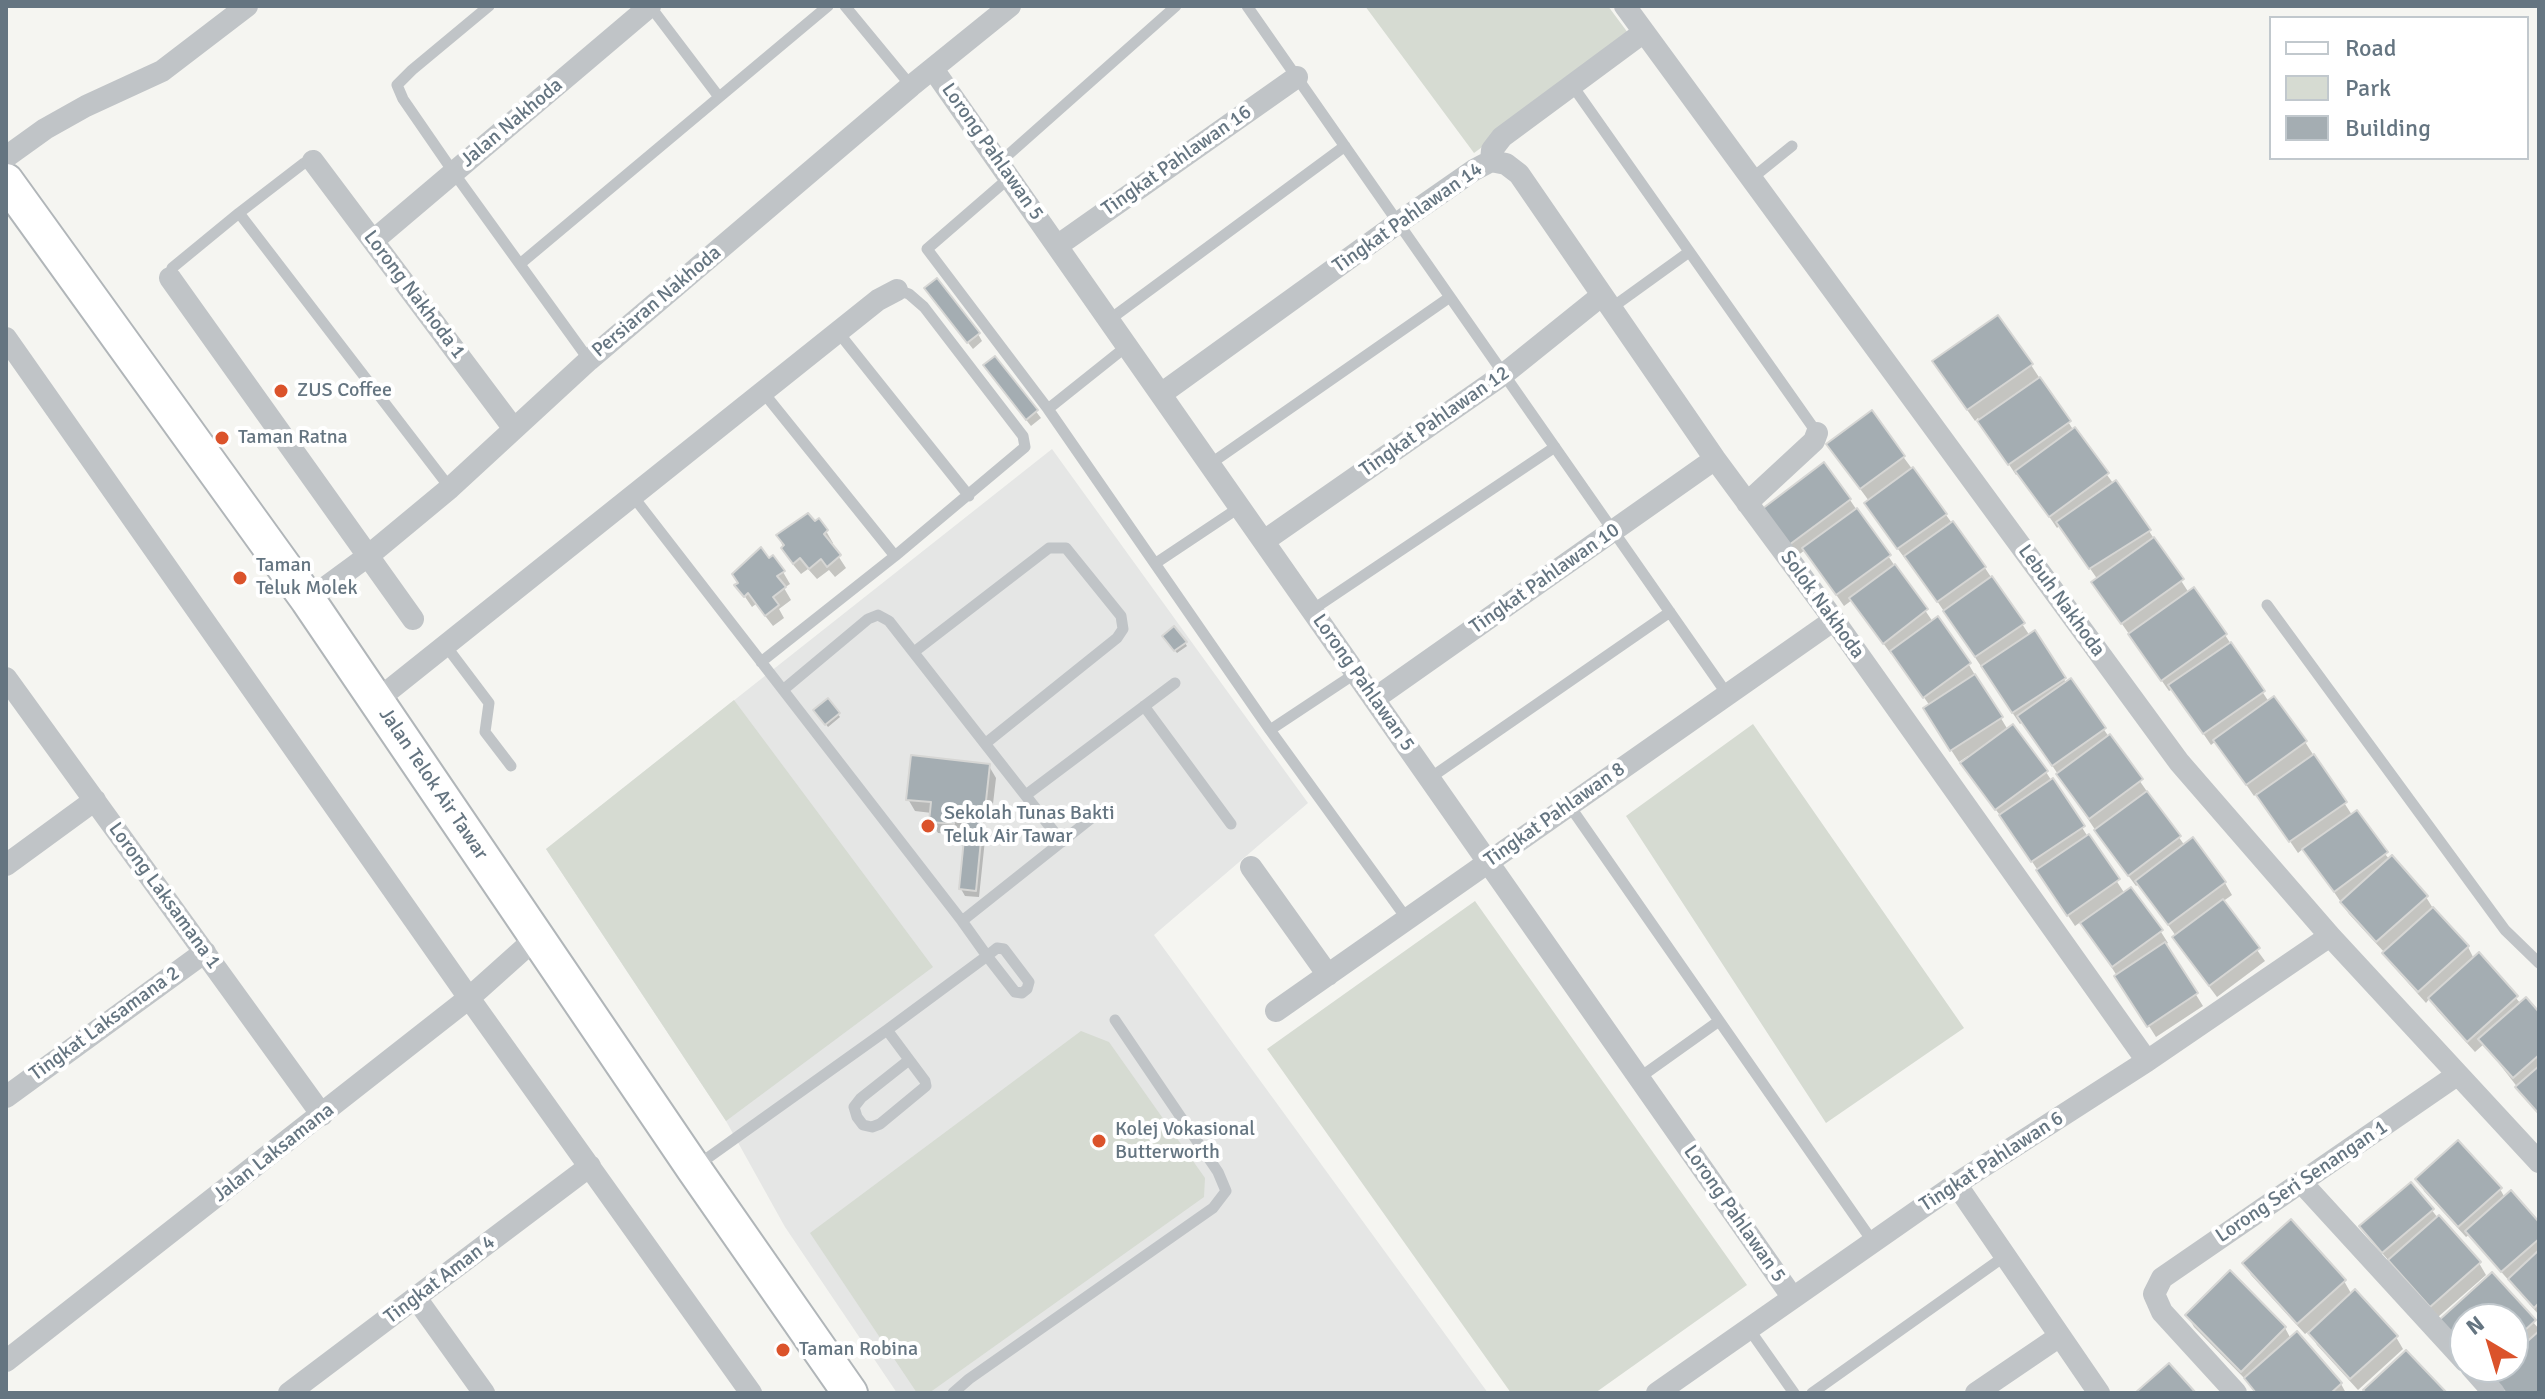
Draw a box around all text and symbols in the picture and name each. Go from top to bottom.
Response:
legend [2269,16,2529,160]
text: Road [2345,33,2396,63]
street label: Jalan Nakhoda [456,73,568,173]
text: Park [2345,73,2391,103]
street label: Lorong Pahlawan 5 [936,79,1048,225]
street label: Tingkat Pahlawan 16 [1098,100,1256,222]
text: Building [2345,113,2431,143]
street label: Tingkat Pahlawan 14 [1329,157,1487,279]
street label: Lorong Nakhoda 1 [358,226,470,364]
street label: Persiaran Nakhoda [588,241,726,363]
street label: Tingkat Pahlawan 12 [1356,361,1514,483]
place label: ZUS Coffee [297,379,392,403]
marker: ZUS Coffee [272,382,290,400]
place label: Taman Ratna [238,426,348,450]
marker: Taman Ratna [213,429,231,447]
street label: Tingkat Pahlawan 10 [1466,518,1624,640]
street label: Lebuh Nakhoda [2012,540,2110,662]
street label: Solok Nakhoda [1775,546,1869,664]
place label: Taman Teluk Molek [256,554,357,601]
marker: Taman Teluk Molek [231,569,249,587]
street label: Lorong Pahlawan 5 [1307,610,1419,756]
street label: Jalan Telok Air Tawar [373,703,493,865]
street label: Tingkat Pahlawan 8 [1480,757,1630,873]
place label: Sekolah Tunas Bakti Teluk Air Tawar [944,802,1115,849]
marker: Sekolah Tunas Bakti Teluk Air Tawar [919,817,937,835]
street label: Lorong Laksamana 1 [103,818,225,974]
street label: Tingkat Laksamana 2 [25,961,185,1087]
street label: Jalan Laksamana [209,1098,339,1208]
street label: Tingkat Pahlawan 6 [1916,1107,2068,1217]
street label: Lorong Seri Senangan 1 [2212,1116,2392,1248]
place label: Kolej Vokasional Butterworth [1115,1118,1255,1165]
marker: Kolej Vokasional Butterworth [1090,1132,1108,1150]
street label: Lorong Pahlawan 5 [1678,1141,1790,1287]
street label: Tingkat Aman 4 [380,1231,500,1329]
north arrow [2449,1303,2529,1383]
text: N [2461,1310,2489,1341]
place label: Taman Robina [799,1338,918,1362]
marker: Taman Robina [774,1341,792,1359]

